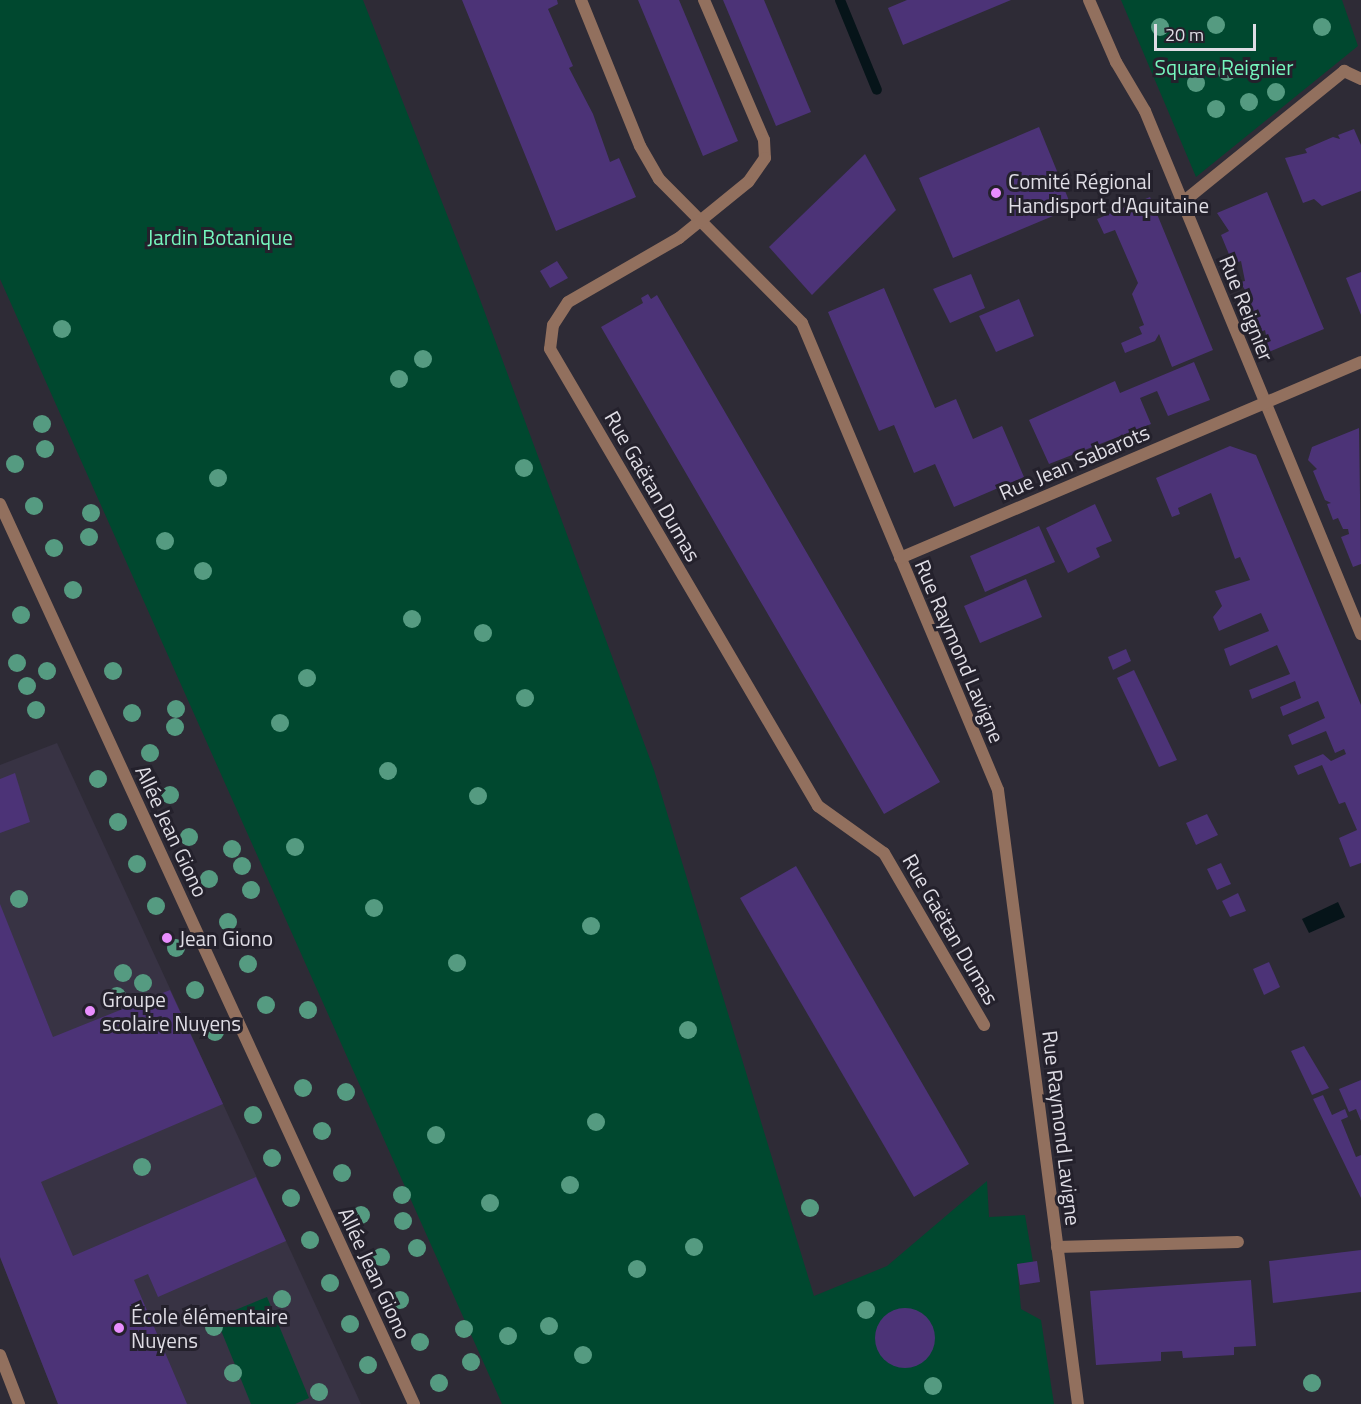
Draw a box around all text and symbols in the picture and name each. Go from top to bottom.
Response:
scale bar [1157,12,1259,50]
text: 20 m [1165,21,1204,48]
park label: Square Reignier [1155,54,1293,80]
place label: Comité Régional Handisport d'Aquitaine [1008,168,1209,218]
marker: Comité Régional Handisport d'Aquitaine [989,186,1003,200]
park label: Jardin Botanique [147,224,293,250]
street label: Rue Reignier [1214,251,1280,365]
street label: Rue Gaëtan Dumas [600,406,706,566]
street label: Rue Jean Sabarots [995,419,1153,505]
street label: Rue Raymond Lavigne [910,556,1010,746]
street label: Allée Jean Giono [131,761,213,901]
street label: Rue Gaëtan Dumas [898,849,1004,1009]
place label: Jean Giono [179,925,273,951]
marker: Jean Giono [160,931,174,945]
place label: Groupe scolaire Nuyens [102,986,241,1036]
marker: Groupe scolaire Nuyens [83,1004,97,1018]
street label: Rue Raymond Lavigne [1038,1029,1086,1227]
street label: Allée Jean Giono [334,1203,416,1343]
place label: École élémentaire Nuyens [131,1303,288,1353]
marker: École élémentaire Nuyens [112,1321,126,1335]

